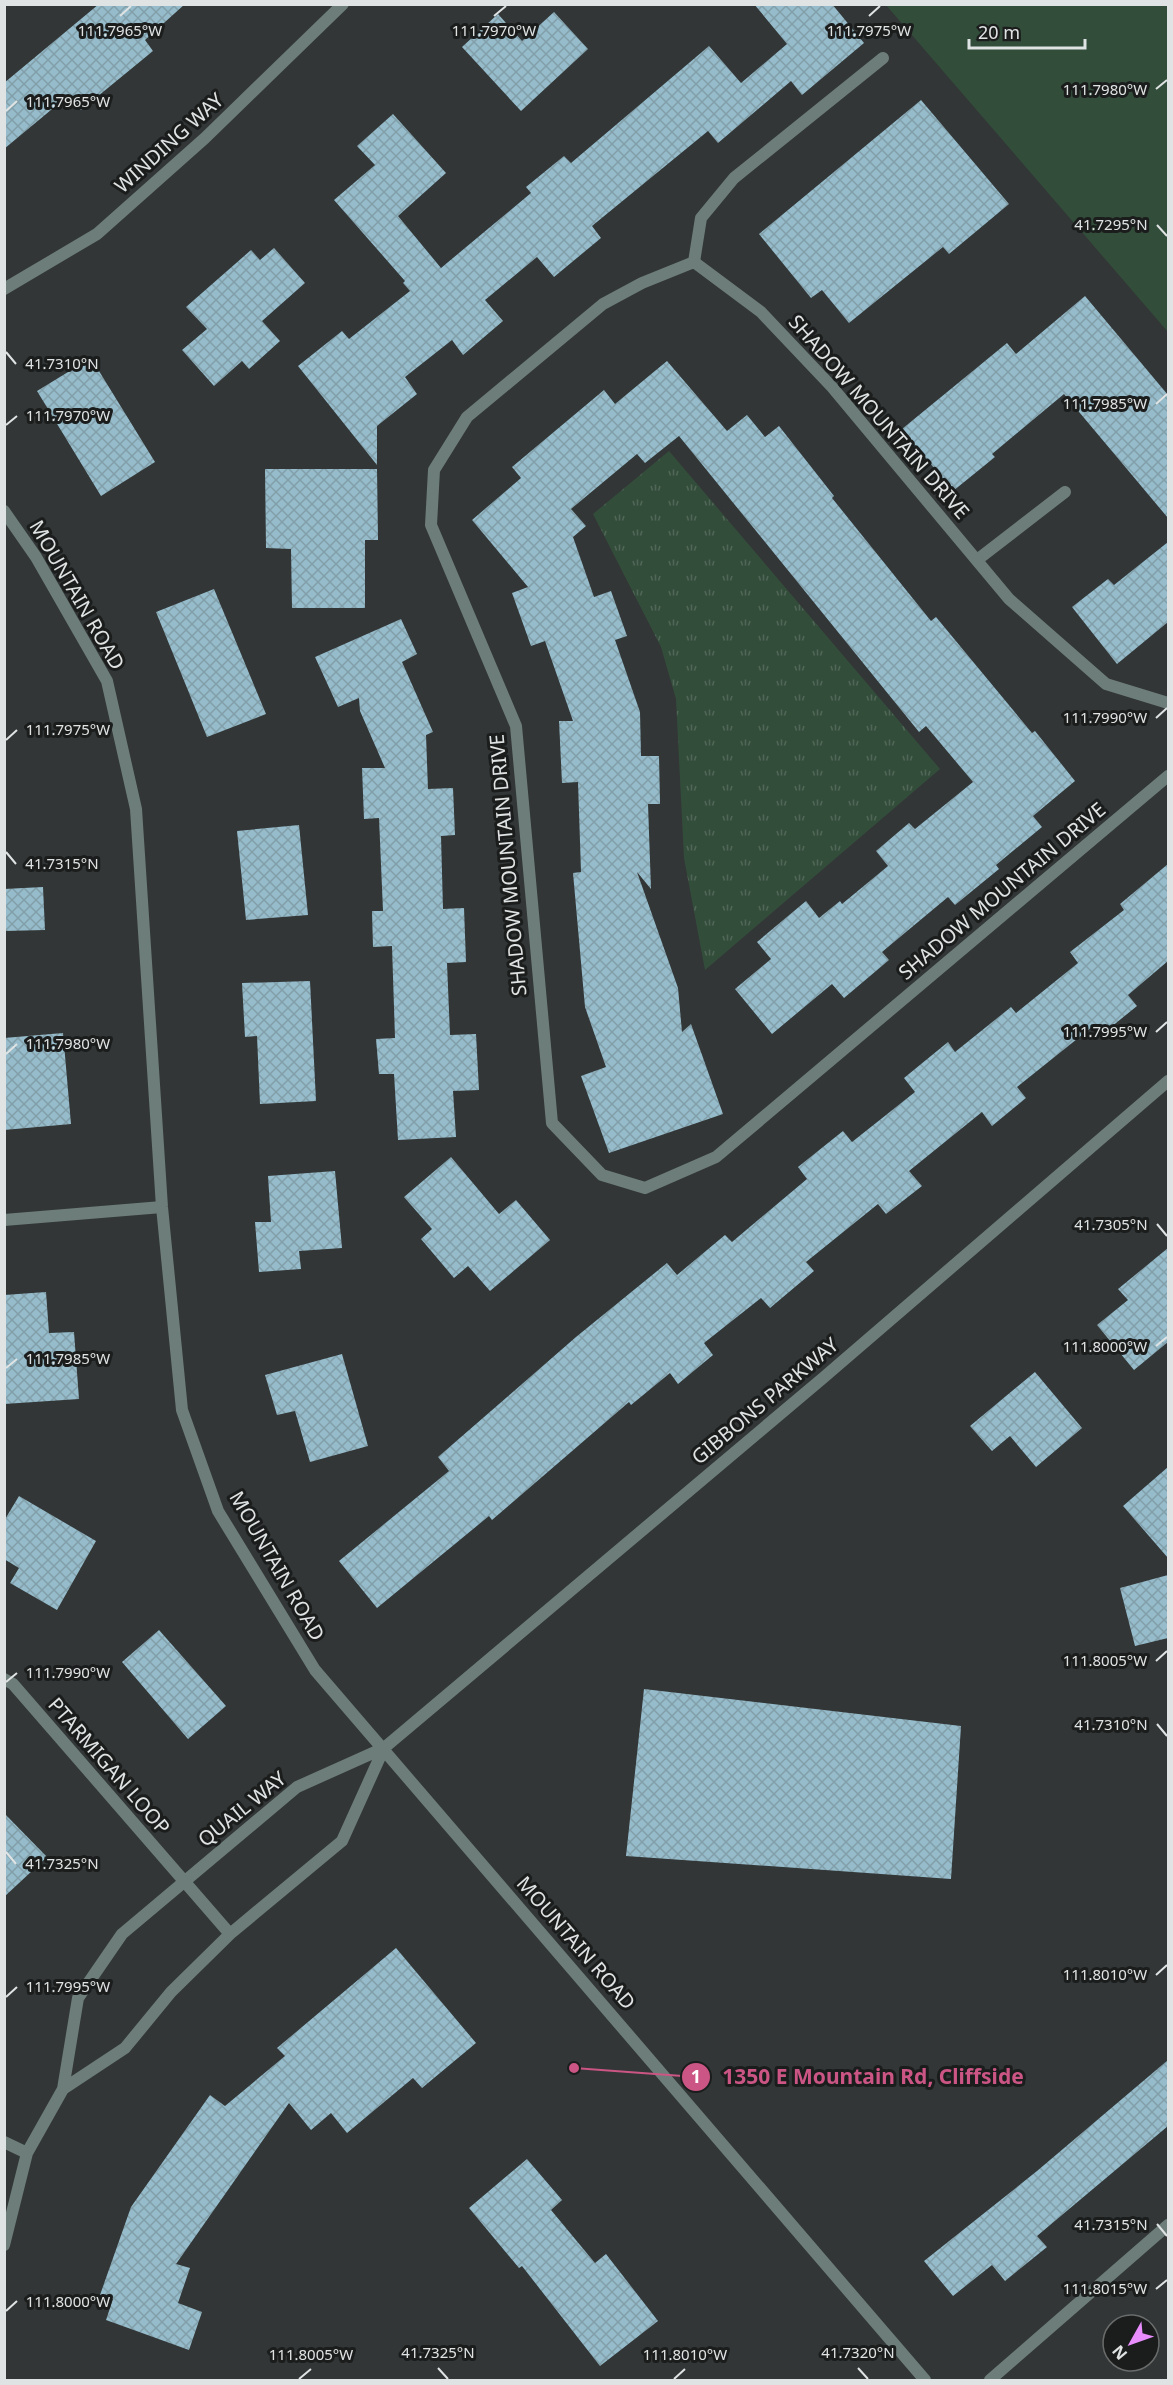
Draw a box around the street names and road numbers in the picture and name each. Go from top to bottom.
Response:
street label: WINDING WAY [108,86,229,199]
street label: SHADOW MOUNTAIN DRIVE [783,309,976,525]
street label: MOUNTAIN ROAD [24,515,131,674]
street label: SHADOW MOUNTAIN DRIVE [483,733,532,997]
street label: SHADOW MOUNTAIN DRIVE [892,796,1111,985]
street label: GIBBONS PARKWAY [686,1331,844,1470]
street label: MOUNTAIN ROAD [224,1486,331,1645]
street label: PTARMIGAN LOOP [42,1691,176,1840]
street label: QUAIL WAY [192,1764,292,1852]
street label: MOUNTAIN ROAD [511,1870,642,2015]

